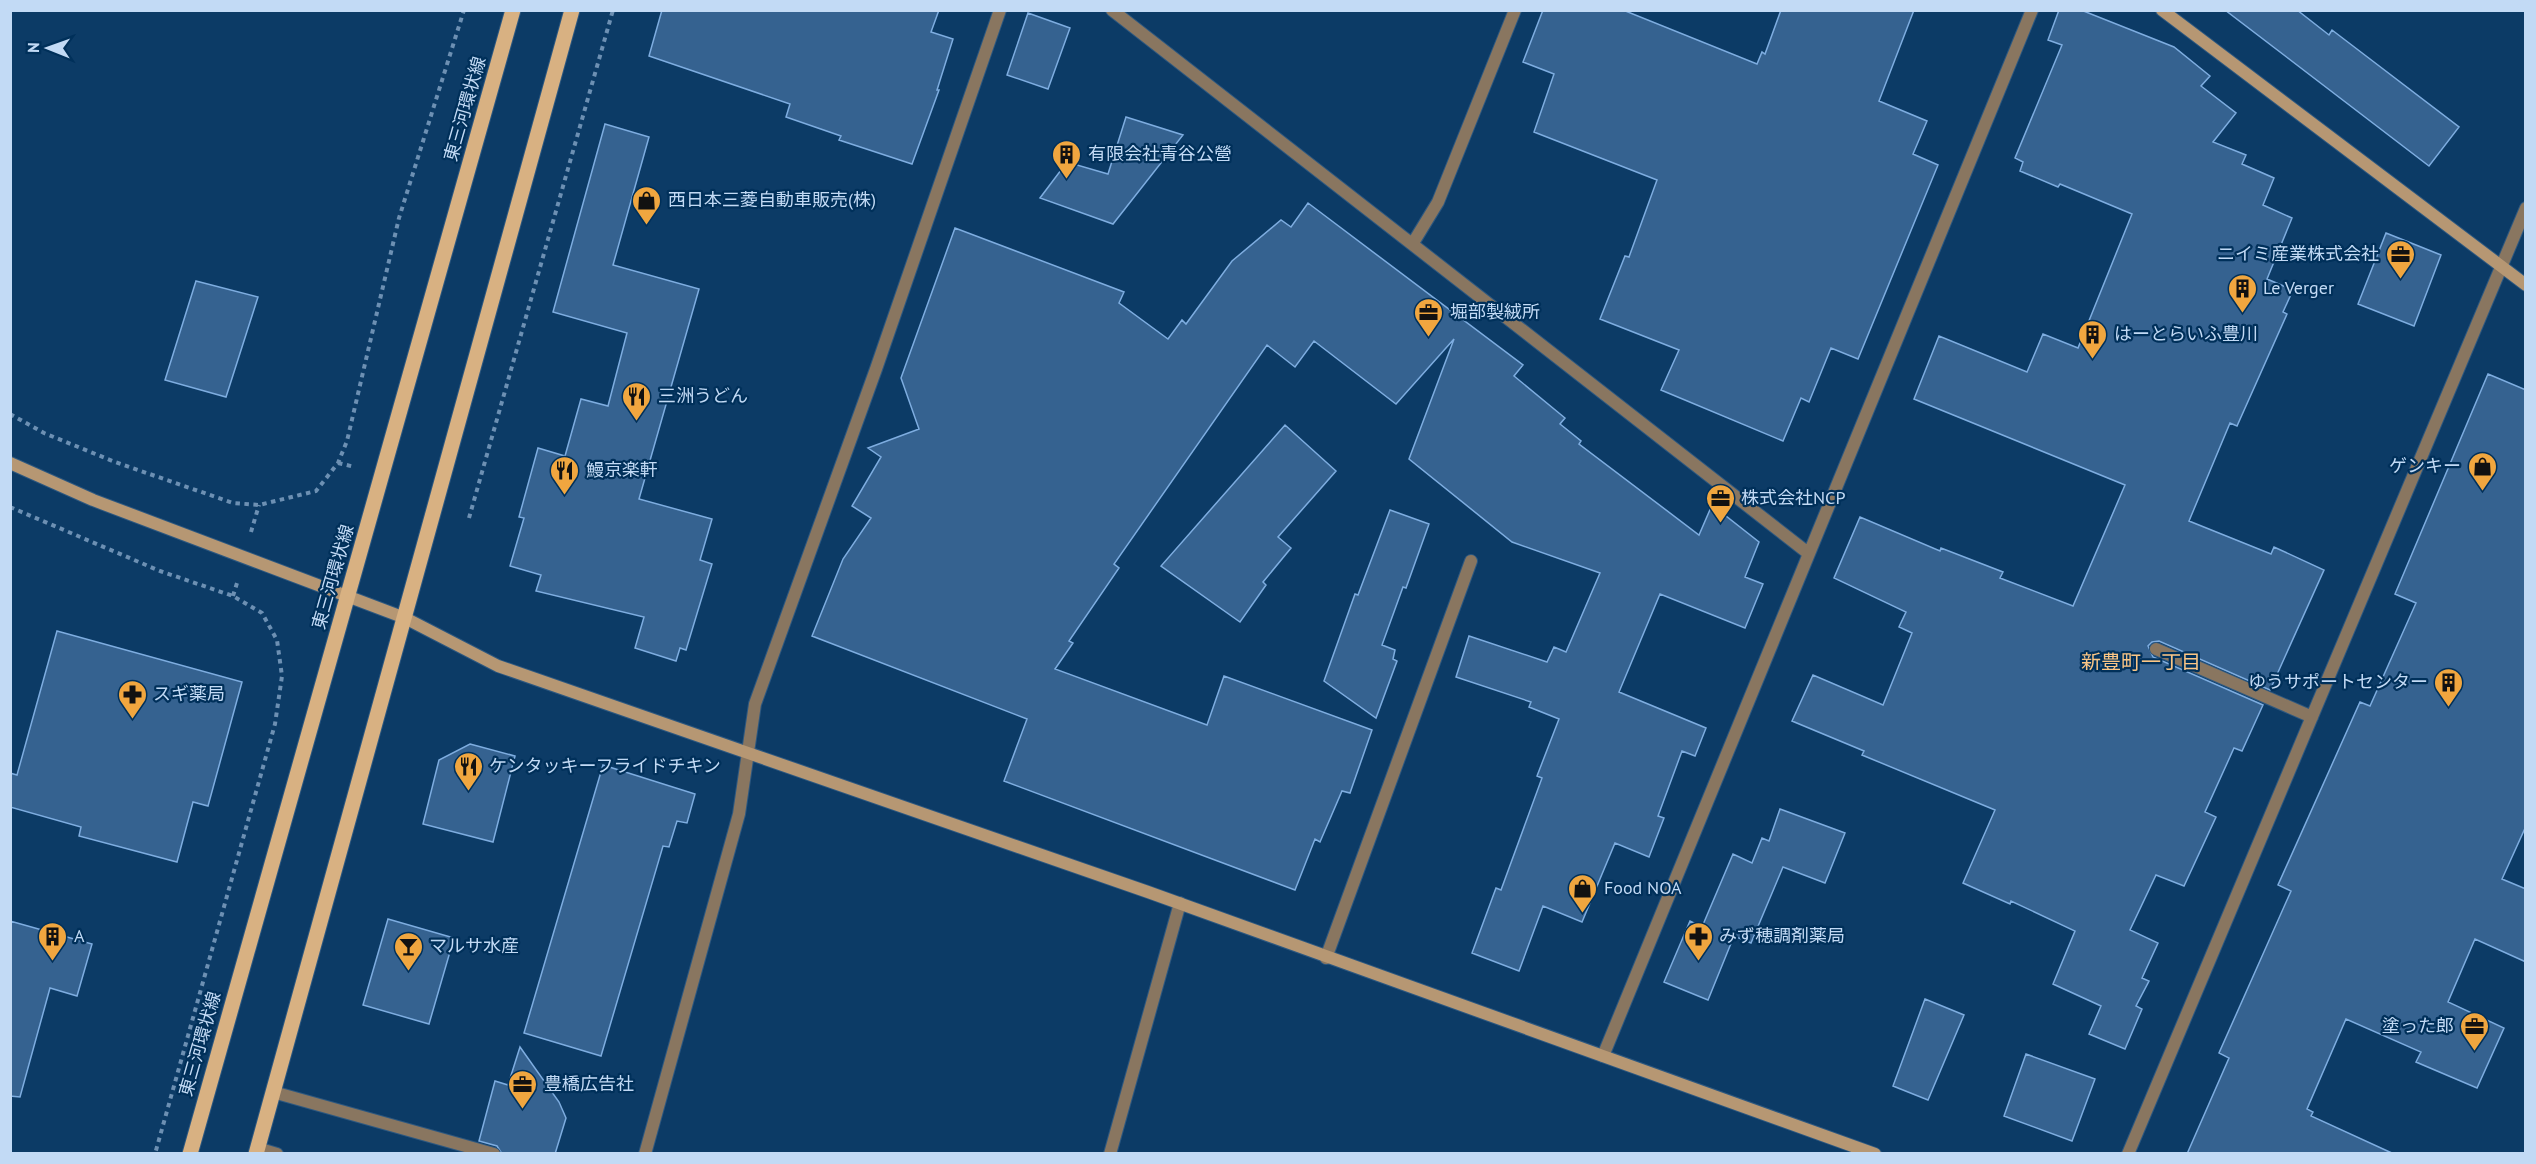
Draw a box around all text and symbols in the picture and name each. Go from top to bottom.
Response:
north arrow [18,18,78,78]
text: N [23,42,43,53]
street label: 東三河環状線 [439,54,490,164]
building icon: 有限会社青谷公營 [1051,138,1083,180]
place label: 有限会社青谷公營 [1088,142,1232,165]
shop icon: 西日本三菱自動車販売(株) [631,184,663,226]
place label: 西日本三菱自動車販売(株) [668,188,876,211]
office icon: ニイミ産業株式会社 [2384,238,2416,280]
place label: ニイミ産業株式会社 [2217,242,2379,265]
building icon: Le Verger [2226,272,2258,314]
place label: Le Verger [2263,276,2334,299]
office icon: 堀部製絨所 [1413,296,1445,338]
place label: 堀部製絨所 [1450,300,1540,323]
building icon: はーとらいふ豊川 [2077,318,2109,360]
place label: はーとらいふ豊川 [2114,322,2258,345]
restaurant icon: 三洲うどん [621,380,653,422]
place label: 三洲うどん [658,384,748,407]
shop icon: ゲンキー [2466,450,2498,492]
restaurant icon: 鰻京楽軒 [549,454,581,496]
place label: ゲンキー [2389,454,2461,477]
place label: 鰻京楽軒 [586,458,658,481]
office icon: 株式会社NCP [1704,482,1736,524]
place label: 株式会社NCP [1741,486,1845,509]
street label: 東三河環状線 [307,522,358,632]
district label: 新豊町一丁目 [2081,649,2201,675]
building icon: ゆうサポートセンター [2433,666,2465,708]
place label: ゆうサポートセンター [2248,670,2428,693]
pharmacy icon: スギ薬局 [116,678,148,720]
place label: スギ薬局 [153,682,225,705]
restaurant icon: ケンタッキーフライドチキン [452,750,484,792]
place label: ケンタッキーフライドチキン [489,754,721,777]
shop icon: Food NOA [1567,872,1599,914]
place label: Food NOA [1604,876,1682,899]
building icon: A [37,920,69,962]
pharmacy icon: みず穂調剤薬局 [1682,920,1714,962]
place label: A [74,924,85,947]
place label: みず穂調剤薬局 [1719,924,1845,947]
bar icon: マルサ水産 [392,930,424,972]
place label: マルサ水産 [429,934,519,957]
street label: 東三河環状線 [174,989,225,1099]
office icon: 塗った郎 [2459,1010,2491,1052]
place label: 塗った郎 [2382,1014,2454,1037]
office icon: 豊橋広告社 [507,1068,539,1110]
place label: 豊橋広告社 [544,1072,634,1095]

